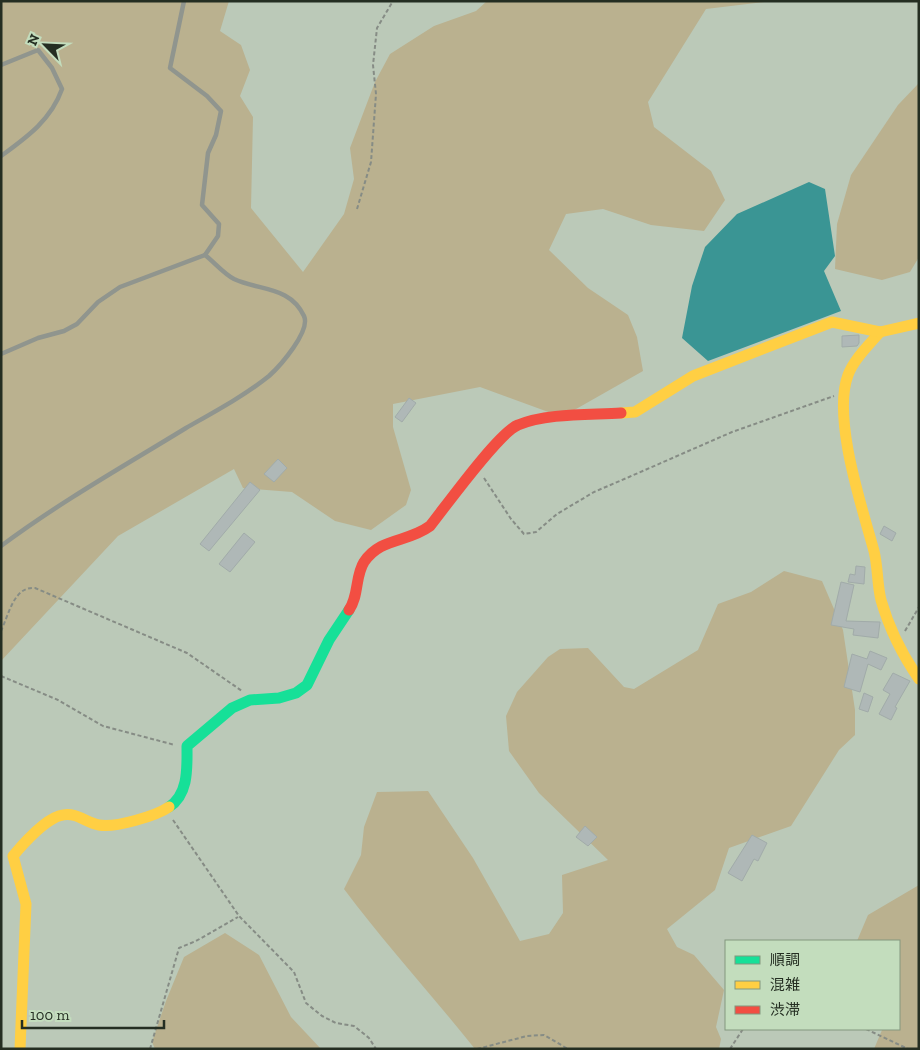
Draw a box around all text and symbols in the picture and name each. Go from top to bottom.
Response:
north arrow [20,20,70,70]
text: N [24,31,44,48]
legend [725,940,900,1030]
text: 順調 [770,951,800,969]
text: 混雑 [770,976,800,994]
scale bar [22,998,165,1030]
text: 渋滞 [770,1001,800,1019]
text: 100 m [30,1006,69,1024]

